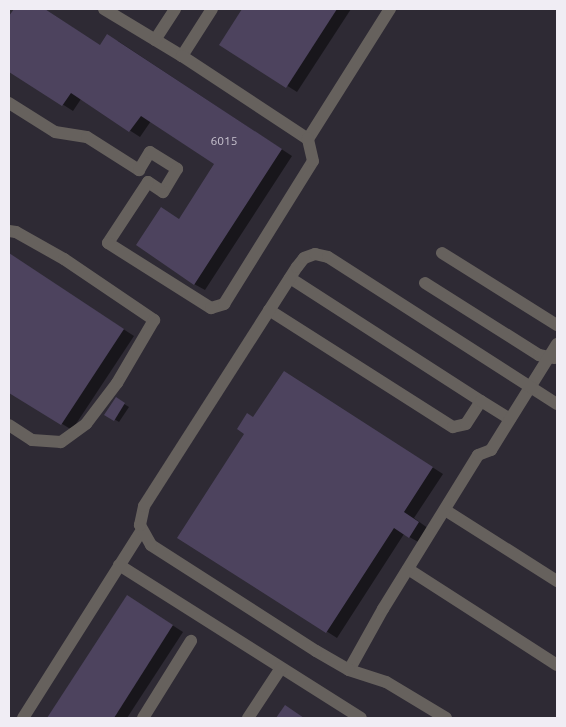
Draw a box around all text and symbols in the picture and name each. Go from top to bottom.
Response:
house number: 6015 [210,134,238,148]

